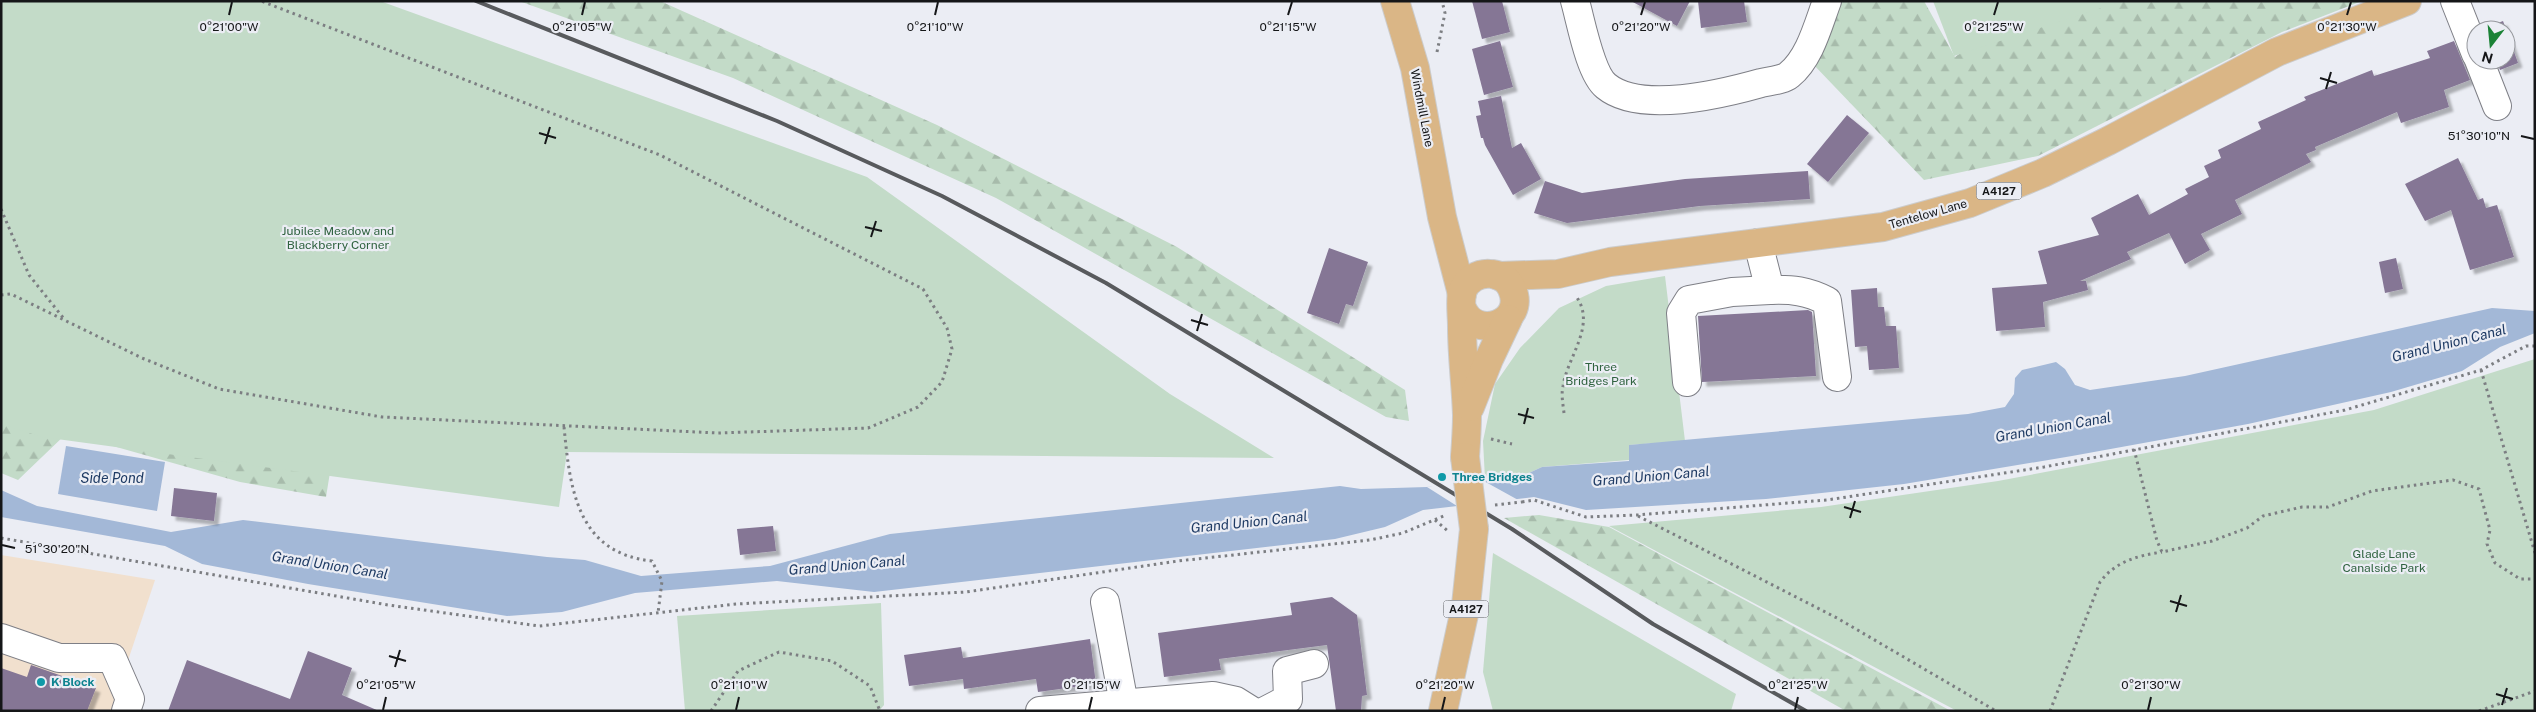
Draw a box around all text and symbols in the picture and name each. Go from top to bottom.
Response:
text: 0°21'00"W [199,20,259,34]
text: 0°21'05"W [552,20,612,34]
text: 0°21'10"W [907,20,964,34]
text: 0°21'15"W [1259,20,1317,34]
text: 0°21'20"W [1612,20,1671,34]
text: 0°21'25"W [1964,20,2024,34]
text: 0°21'30"W [2317,20,2377,34]
north arrow [2466,20,2516,70]
text: N [2480,48,2495,67]
street label: Windmill Lane [1408,68,1436,148]
text: 51°30'10"N [2448,129,2510,143]
road number: A4127 [1976,182,2022,200]
street label: Tentelow Lane [1887,196,1969,232]
park label: Jubilee Meadow and Blackberry Corner [282,224,394,252]
water label: Grand Union Canal [2390,321,2508,365]
park label: Three Bridges Park [1565,360,1637,388]
water label: Grand Union Canal [1994,409,2112,445]
water label: Grand Union Canal [1592,463,1710,489]
water label: Side Pond [80,470,144,486]
place label: Three Bridges [1452,470,1532,484]
marker: Three Bridges [1436,471,1448,483]
water label: Grand Union Canal [1190,508,1308,536]
text: 51°30'20"N [25,542,89,556]
park label: Glade Lane Canalside Park [2342,547,2426,575]
water label: Grand Union Canal [271,548,389,582]
water label: Grand Union Canal [788,552,906,578]
road number: A4127 [1444,600,1488,618]
place label: K Block [51,675,95,689]
marker: K Block [35,676,47,688]
text: 0°21'05"W [356,678,416,692]
text: 0°21'10"W [711,678,768,692]
text: 0°21'15"W [1063,678,1121,692]
text: 0°21'20"W [1416,678,1475,692]
text: 0°21'25"W [1768,678,1828,692]
text: 0°21'30"W [2121,678,2181,692]

